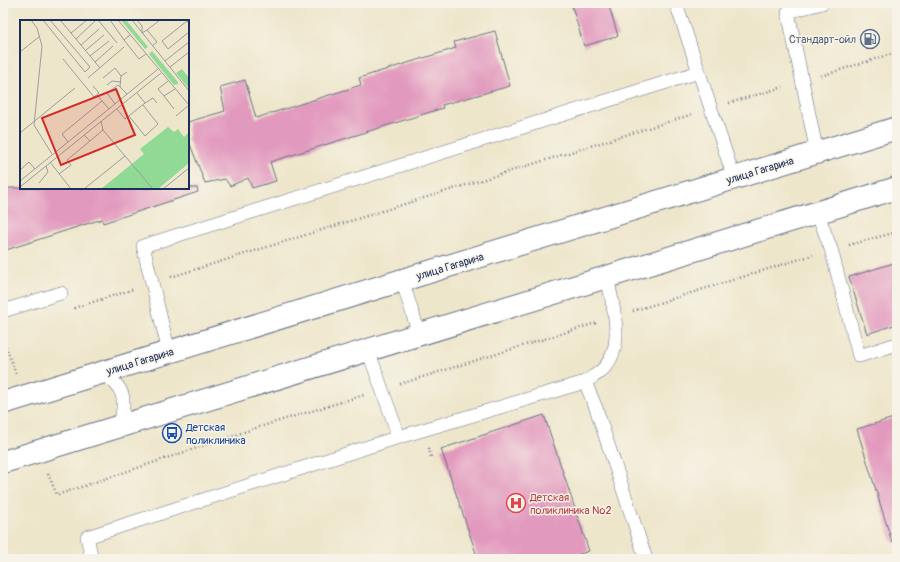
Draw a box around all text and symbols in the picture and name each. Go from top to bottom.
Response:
inset map [20,20,189,189]
fuel station icon: Стандарт-ойл [859,28,881,50]
place label: Стандарт-ойл [789,33,856,46]
street label: улица Гагарина [724,154,795,187]
street label: улица Гагарина [414,250,485,283]
street label: улица Гагарина [104,345,175,378]
place label: Детская поликлиника [185,421,246,447]
bus stop icon: Детская поликлиника [161,422,183,444]
place label: Детская поликлиника №2 [529,491,612,517]
hospital icon: Детская поликлиника №2 [505,492,527,514]

